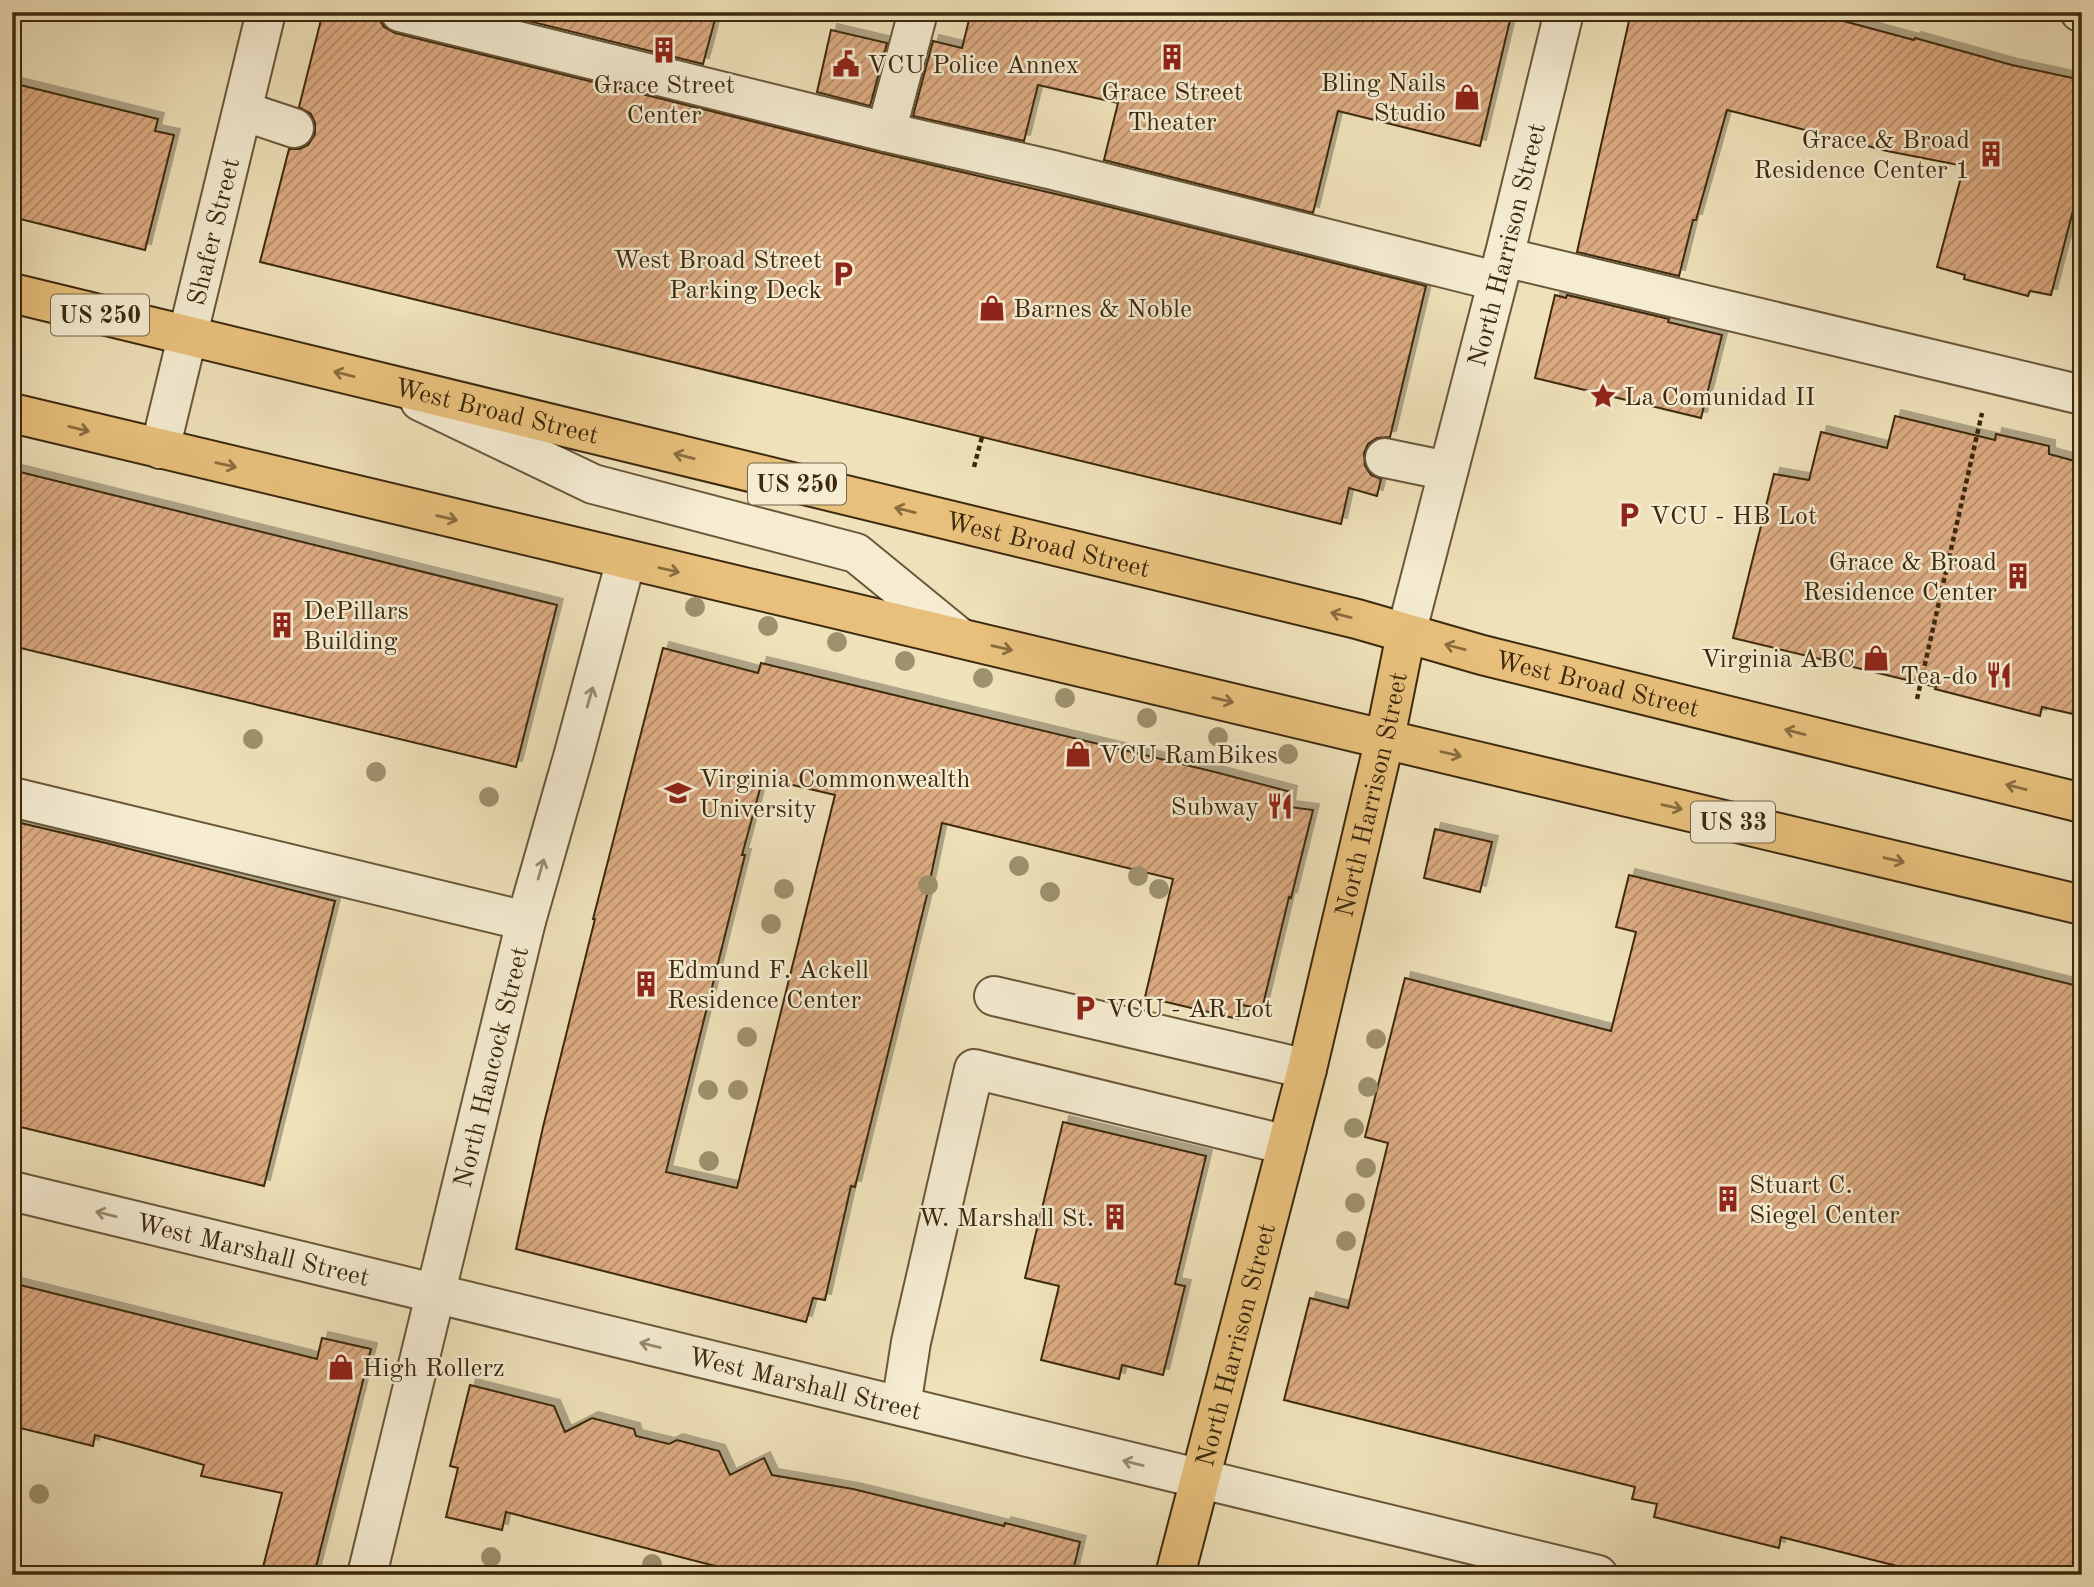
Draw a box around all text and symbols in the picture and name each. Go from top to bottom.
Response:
building icon: Grace Street Center [649,35,679,65]
building icon: Grace Street Theater [1157,42,1187,72]
public building icon: VCU Police Annex [831,49,861,79]
place label: VCU Police Annex [867,53,1079,79]
place label: Bling Nails Studio [1320,71,1446,127]
place label: Grace Street Center [593,73,735,129]
place label: Grace Street Theater [1101,80,1243,136]
shop icon: Bling Nails Studio [1452,82,1482,112]
street label: North Harrison Street [1465,121,1551,370]
place label: Grace & Broad Residence Center 1 [1753,128,1970,184]
building icon: Grace & Broad Residence Center 1 [1976,139,2006,169]
street label: Shafer Street [184,156,245,308]
place label: West Broad Street Parking Deck [613,248,822,304]
parking icon: West Broad Street Parking Deck [828,259,858,289]
shop icon: Barnes & Noble [977,293,1007,323]
road number: US 250 [51,294,149,336]
place label: Barnes & Noble [1013,297,1192,323]
one-way arrow [333,367,356,380]
street label: West Broad Street [392,375,601,450]
place icon: La Comunidad II [1588,381,1618,411]
place label: La Comunidad II [1624,385,1815,411]
one-way arrow [67,423,89,436]
one-way arrow [673,449,696,462]
one-way arrow [214,459,237,472]
road number: US 250 [748,463,846,504]
parking icon: VCU - HB Lot [1614,500,1644,530]
one-way arrow [894,503,917,516]
place label: VCU - HB Lot [1650,504,1817,530]
street label: West Broad Street [943,509,1152,583]
one-way arrow [435,511,458,525]
place label: Grace & Broad Residence Center [1803,550,1997,606]
building icon: Grace & Broad Residence Center [2003,561,2033,591]
one-way arrow [657,564,680,577]
place label: DePillars Building [303,599,409,655]
one-way arrow [1330,608,1353,621]
building icon: DePillars Building [267,610,297,640]
one-way arrow [1444,640,1466,653]
one-way arrow [990,642,1013,655]
shop icon: Virginia ABC [1861,643,1891,673]
place label: Virginia ABC [1701,647,1855,673]
street label: West Broad Street [1492,648,1702,723]
restaurant icon: Tea-do [1984,660,2014,690]
place label: Tea-do [1900,664,1978,690]
street label: North Harrison Street [1332,670,1413,920]
one-way arrow [585,686,598,708]
one-way arrow [1212,694,1234,707]
one-way arrow [1784,725,1807,738]
shop icon: VCU RamBikes [1063,739,1093,769]
place label: VCU RamBikes [1099,743,1278,769]
one-way arrow [1439,748,1462,761]
place label: Virginia Commonwealth University [699,767,970,823]
school or university icon: Virginia Commonwealth University [663,778,693,808]
one-way arrow [2005,780,2027,793]
restaurant icon: Subway [1265,791,1295,821]
place label: Subway [1171,795,1259,821]
one-way arrow [1660,801,1683,814]
road number: US 33 [1691,802,1775,842]
one-way arrow [1882,854,1904,867]
one-way arrow [535,858,548,880]
street label: North Hancock Street [451,944,534,1190]
place label: Edmund F. Ackell Residence Center [667,958,869,1014]
building icon: Edmund F. Ackell Residence Center [631,969,661,999]
parking icon: VCU - AR Lot [1070,993,1100,1023]
place label: VCU - AR Lot [1106,997,1273,1023]
place label: Stuart C. Siegel Center [1749,1173,1900,1229]
building icon: Stuart C. Siegel Center [1713,1184,1743,1214]
building icon: W. Marshall St. [1100,1202,1130,1232]
place label: W. Marshall St. [918,1206,1094,1232]
one-way arrow [96,1207,118,1220]
street label: West Marshall Street [133,1211,372,1292]
street label: North Harrison Street [1193,1221,1281,1470]
one-way arrow [639,1338,662,1352]
street label: West Marshall Street [685,1344,924,1426]
shop icon: High Rollerz [326,1352,356,1382]
place label: High Rollerz [362,1356,505,1382]
one-way arrow [1122,1455,1145,1469]

